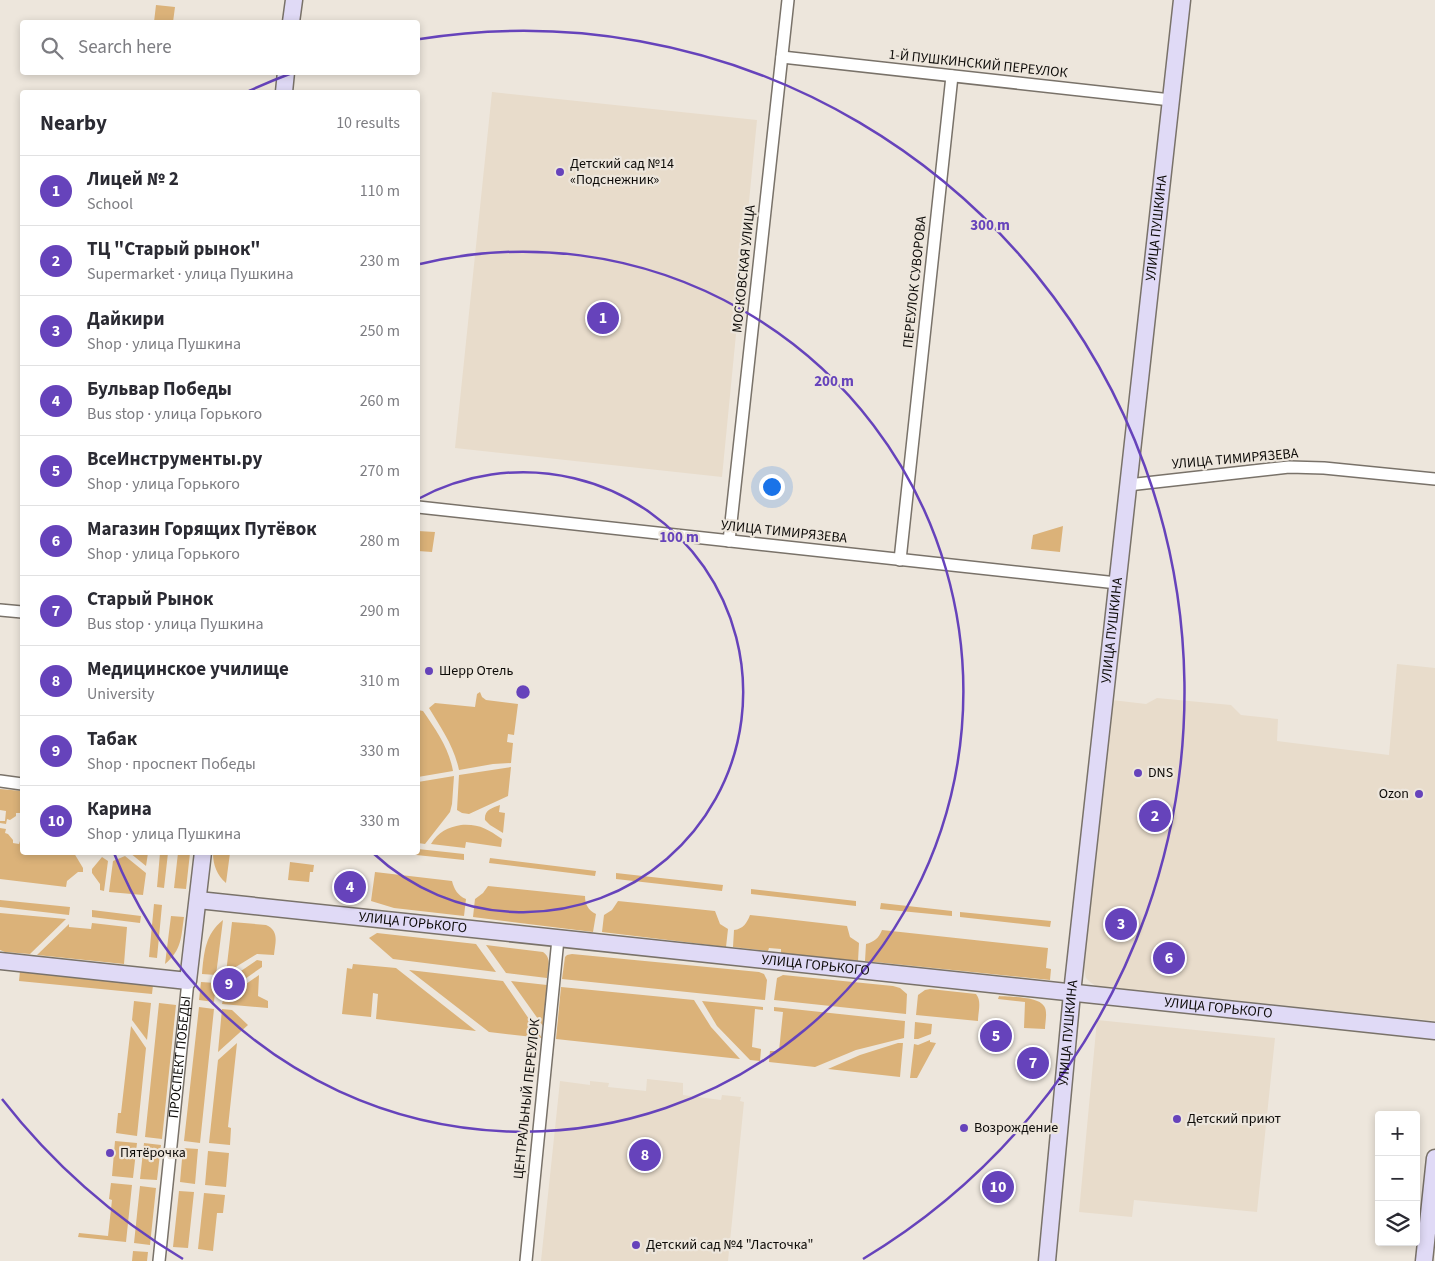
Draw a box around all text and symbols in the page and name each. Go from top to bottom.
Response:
search box [20,20,420,75]
icon: search [38,34,66,62]
text: Search here [78,34,172,61]
street label: 1-Й ПУШКИНСКИЙ ПЕРЕУЛОК [888,45,1069,83]
text: Nearby [40,108,107,138]
text: 10 results [336,112,400,134]
place label: Детский сад №14 «Подснежник» [570,154,674,190]
text: Лицей № 2 [87,166,179,193]
marker: Детский сад №14 «Подснежник» [554,166,566,178]
street label: УЛИЦА ПУШКИНА [1141,173,1173,282]
text: 1 [52,180,60,202]
text: 110 m [360,180,400,202]
text: School [87,193,133,215]
street label: МОСКОВСКАЯ УЛИЦА [727,204,761,334]
street label: ПЕРЕУЛОК СУВОРОВА [898,215,932,349]
text: 300 m [970,215,1010,236]
text: ТЦ "Старый рынок" [87,236,261,263]
text: 2 [52,250,60,272]
text: 230 m [360,250,400,272]
text: Supermarket · улица Пушкина [87,263,294,285]
pin: 1 [587,299,619,337]
text: Дайкири [87,306,165,333]
text: 3 [52,320,60,342]
text: 250 m [360,320,400,342]
text: Shop · улица Пушкина [87,333,241,355]
text: 200 m [814,371,854,392]
text: Бульвар Победы [87,376,232,403]
text: 4 [52,390,60,412]
text: 260 m [360,390,400,412]
text: Bus stop · улица Горького [87,403,262,425]
street label: УЛИЦА ТИМИРЯЗЕВА [1171,443,1299,474]
text: ВсеИнструменты.ру [87,446,262,473]
text: 5 [52,460,60,482]
text: 270 m [360,460,400,482]
text: Shop · улица Горького [87,473,240,495]
your location [759,474,785,500]
street label: УЛИЦА ТИМИРЯЗЕВА [720,515,848,549]
text: Магазин Горящих Путёвок [87,516,317,543]
text: 100 m [659,527,699,548]
text: 6 [52,530,60,552]
text: 280 m [360,530,400,552]
text: Shop · улица Горького [87,543,240,565]
street label: УЛИЦА ПУШКИНА [1096,576,1128,684]
text: Старый Рынок [87,586,214,613]
text: 7 [52,600,60,622]
text: 290 m [360,600,400,622]
text: Bus stop · улица Пушкина [87,613,263,635]
text: Медицинское училище [87,656,289,683]
place label: Шерр Отель [439,661,513,681]
marker: Шерр Отель [423,665,435,677]
text: 8 [52,670,60,692]
text: 310 m [360,670,400,692]
text: University [87,683,154,705]
centre of rings [514,683,532,701]
text: Табак [87,726,137,753]
text: 9 [52,740,60,762]
text: 330 m [360,740,400,762]
text: Shop · проспект Победы [87,753,256,775]
place label: DNS [1148,763,1173,783]
marker: DNS [1132,767,1144,779]
place label: Ozon [1379,784,1409,804]
marker: Ozon [1413,788,1425,800]
text: Карина [87,796,152,823]
pin: 2 [1139,797,1171,835]
text: 10 [48,810,64,832]
text: 330 m [360,810,400,832]
text: Shop · улица Пушкина [87,823,241,845]
pin: 4 [334,868,366,906]
pin: 3 [1105,905,1137,943]
street label: УЛИЦА ГОРЬКОГО [358,907,468,938]
pin: 6 [1153,939,1185,977]
street label: УЛИЦА ГОРЬКОГО [760,950,871,981]
pin: 9 [213,965,245,1003]
street label: УЛИЦА ПУШКИНА [1053,979,1083,1087]
street label: УЛИЦА ГОРЬКОГО [1163,992,1273,1024]
street label: ПРОСПЕКТ ПОБЕДЫ [164,995,196,1119]
street label: ЦЕНТРАЛЬНЫЙ ПЕРЕУЛОК [509,1017,545,1180]
pin: 5 [980,1017,1012,1055]
pin: 7 [1017,1044,1049,1082]
place label: Детский приют [1187,1109,1282,1129]
map controls [1375,1111,1420,1246]
button: + [1375,1111,1420,1156]
marker: Детский приют [1171,1113,1183,1125]
place label: Возрождение [974,1118,1058,1138]
marker: Возрождение [958,1122,970,1134]
pin: 8 [629,1136,661,1174]
place label: Пятёрочка [120,1143,186,1163]
marker: Пятёрочка [104,1147,116,1159]
button: − [1375,1156,1420,1201]
pin: 10 [982,1168,1014,1206]
button: layers [1375,1201,1420,1246]
place label: Детский сад №4 "Ласточка" [646,1235,814,1255]
marker: Детский сад №4 "Ласточка" [630,1239,642,1251]

